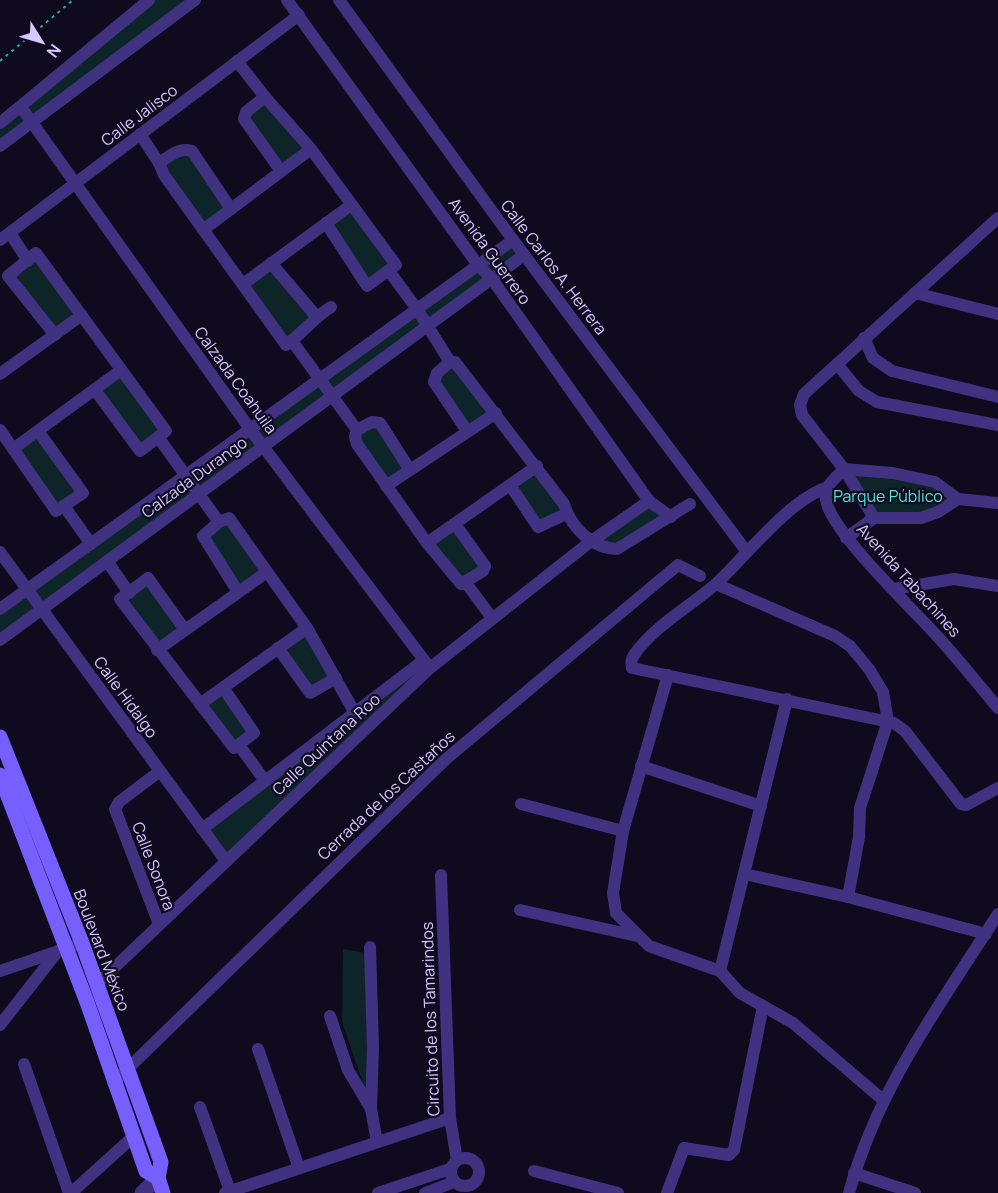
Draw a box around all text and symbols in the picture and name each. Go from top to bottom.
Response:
north arrow [12,12,72,72]
text: N [42,40,66,62]
street label: Calle Jalisco [96,79,182,151]
street label: Avenida Guerrero [444,193,536,309]
street label: Calle Carlos A. Herrera [496,195,612,339]
street label: Calzada Coahuila [190,322,282,438]
street label: Calzada Durango [137,431,251,523]
park label: Parque Público [833,485,943,507]
street label: Avenida Tabachines [852,518,966,642]
street label: Calle Hidalgo [89,652,163,742]
street label: Calle Quintana Roo [267,688,385,800]
street label: Cerrada de los Castaños [312,725,460,865]
street label: Calle Sonora [127,819,181,913]
street label: Boulevard México [69,886,135,1014]
street label: Circuito de los Tamarindos [416,921,444,1117]

